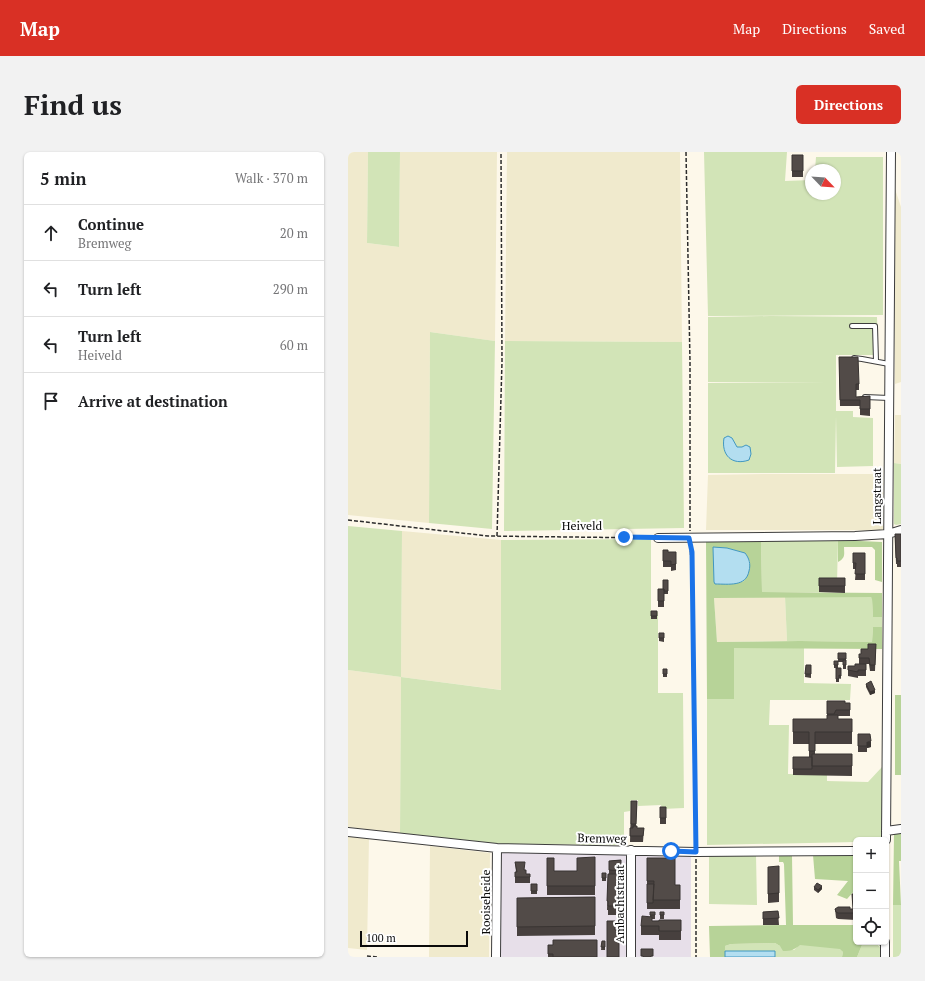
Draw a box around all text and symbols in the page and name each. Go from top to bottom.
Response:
text: Map [20,16,60,41]
text: Map [733,19,760,38]
text: Directions [782,19,847,38]
text: Saved [869,19,905,38]
button: Directions [796,85,901,124]
text: Find us [24,86,122,123]
north arrow [805,164,841,200]
text: 5 min [40,167,87,190]
text: Walk · 370 m [235,169,308,187]
text: Continue [78,214,144,234]
icon: ahead [40,222,62,244]
text: 20 m [280,224,308,242]
text: Bremweg [78,234,131,252]
icon: left [40,278,62,300]
text: Turn left [78,279,142,299]
text: 290 m [273,280,308,298]
text: Turn left [78,326,142,346]
icon: left [40,334,62,356]
text: 60 m [280,336,308,354]
text: Heiveld [78,346,122,364]
icon: arrive [40,390,62,412]
text: Arrive at destination [78,391,228,411]
street label: Langstraat [869,467,884,524]
street label: Heiveld [562,518,603,533]
route end [615,528,633,546]
street label: Bremweg [577,830,627,846]
map controls [853,837,889,945]
button: + [853,837,889,873]
route start [662,842,680,860]
street label: Ambachtstraat [612,864,627,944]
street label: Rooiseheide [478,870,493,934]
button: − [853,873,889,909]
button: locate [853,909,889,945]
scale bar [360,929,468,948]
text: 100 m [366,931,396,945]

